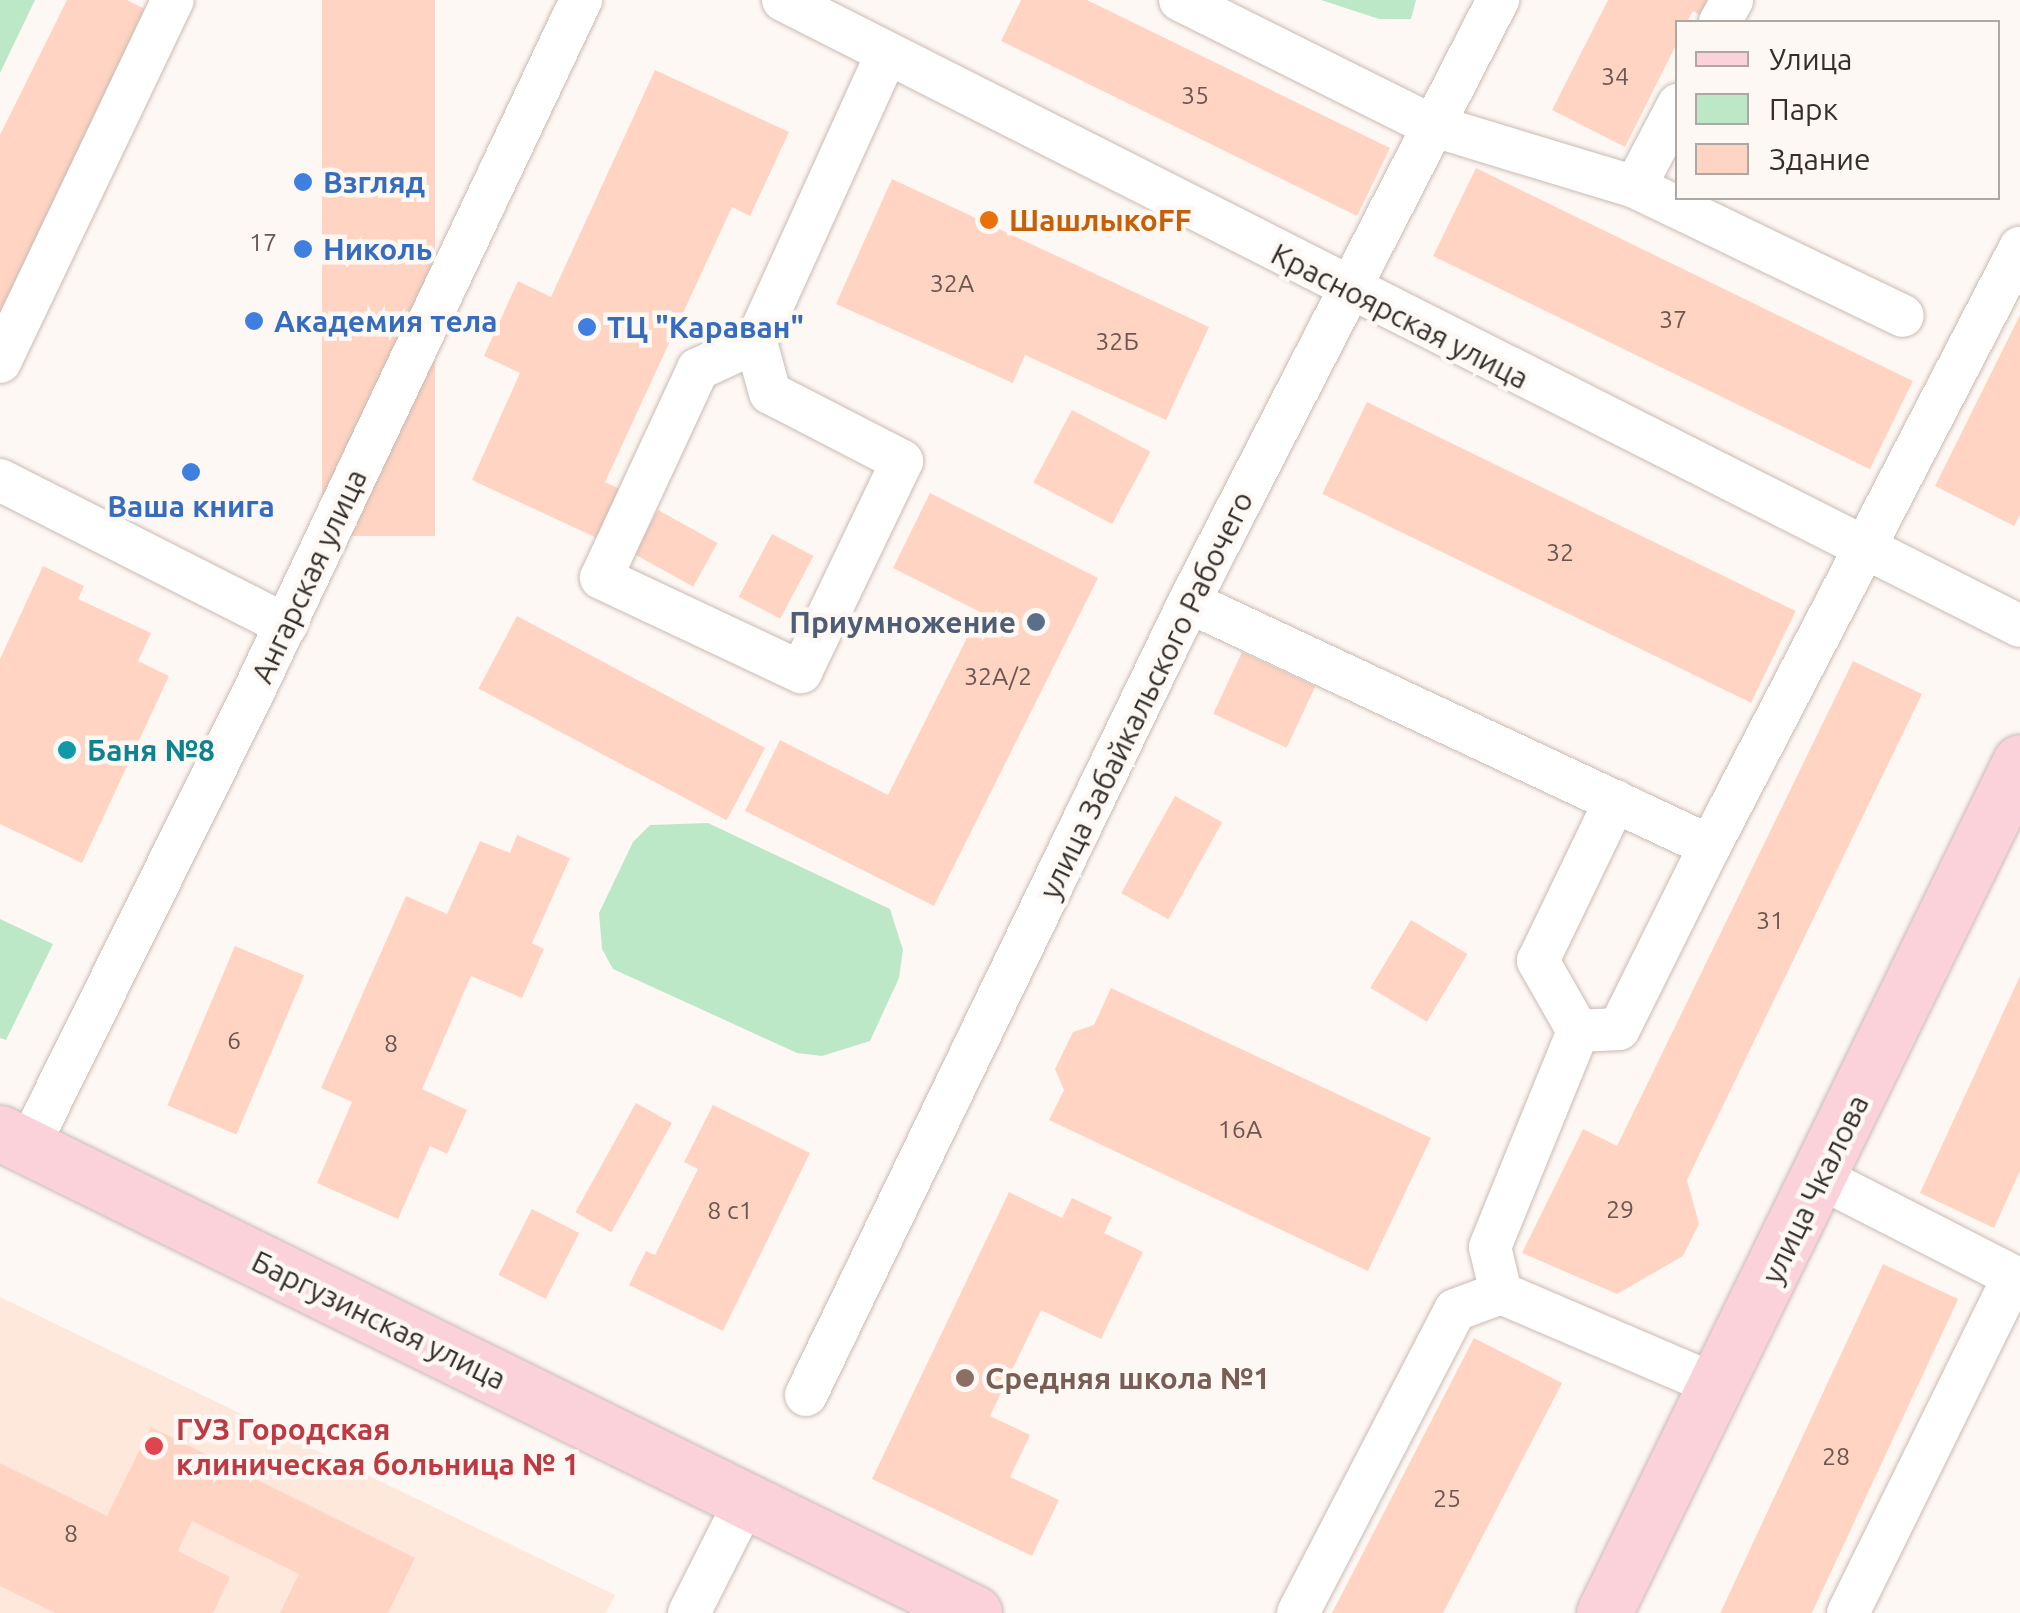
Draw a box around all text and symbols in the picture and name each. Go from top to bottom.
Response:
legend [1675,20,2000,200]
text: Улица [1769,42,1853,76]
house number: 34 [1601,61,1629,91]
house number: 35 [1181,80,1209,110]
text: Парк [1769,92,1838,126]
text: Здание [1769,142,1871,176]
place label: Взгляд [323,164,425,200]
marker: Взгляд [292,171,314,193]
place label: ШашлыкоFF [1009,202,1191,238]
marker: ШашлыкоFF [978,209,1000,231]
house number: 17 [249,227,277,257]
place label: Николь [323,231,432,267]
street label: Красноярская улица [1265,236,1535,396]
marker: Николь [292,238,314,260]
house number: 32А [930,268,974,298]
place label: Академия тела [274,303,498,339]
house number: 37 [1659,304,1687,334]
place label: ТЦ "Караван" [607,309,804,345]
marker: Академия тела [243,310,265,332]
marker: ТЦ "Караван" [576,316,598,338]
house number: 32Б [1095,326,1139,356]
marker: Ваша книга [180,461,202,483]
street label: Ангарская улица [244,463,374,689]
street label: улица Забайкальского Рабочего [1031,485,1261,905]
place label: Ваша книга [107,488,275,524]
house number: 32 [1546,537,1574,567]
place label: Приумножение [789,604,1016,640]
marker: Приумножение [1025,611,1047,633]
house number: 32А/2 [964,661,1032,691]
place label: Баня №8 [87,732,215,768]
marker: Баня №8 [56,739,78,761]
house number: 31 [1756,905,1784,935]
house number: 6 [227,1025,241,1055]
house number: 8 [384,1028,398,1058]
street label: улица Чкалова [1754,1089,1876,1289]
house number: 16А [1218,1114,1262,1144]
house number: 29 [1606,1194,1634,1224]
house number: 8 с1 [707,1195,753,1225]
street label: Баргузинская улица [246,1243,512,1397]
place label: Средняя школа №1 [985,1360,1270,1396]
marker: Средняя школа №1 [954,1367,976,1389]
place label: ГУЗ Городская клиническая больница № 1 [176,1411,579,1482]
marker: ГУЗ Городская клиническая больница № 1 [141,1433,167,1459]
house number: 28 [1822,1441,1850,1471]
house number: 25 [1433,1483,1461,1513]
house number: 8 [64,1518,78,1548]

